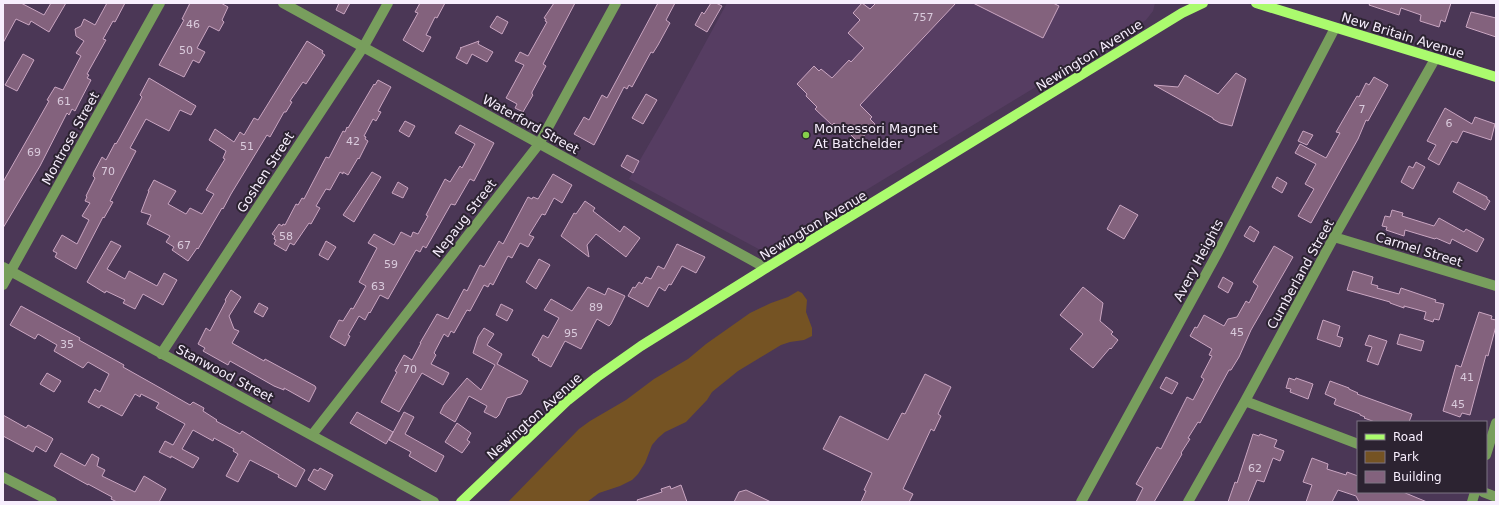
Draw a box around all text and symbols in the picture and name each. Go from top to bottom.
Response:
street label: New Britain Avenue [1340,10,1466,61]
house number: 757 [913,11,934,24]
street label: Newington Avenue [1033,17,1145,94]
house number: 46 [186,18,200,31]
house number: 50 [179,44,193,57]
street label: Montrose Street [39,89,102,187]
street label: Waterford Street [480,92,582,157]
house number: 61 [57,95,71,108]
house number: 7 [1359,103,1366,116]
house number: 6 [1446,117,1453,130]
place label: Montessori Magnet At Batchelder [814,121,938,151]
street label: Goshen Street [234,129,297,215]
marker: Montessori Magnet At Batchelder [801,130,811,140]
house number: 42 [346,135,360,148]
house number: 51 [240,140,254,153]
house number: 69 [27,146,41,159]
house number: 70 [101,165,115,178]
street label: Nepaug Street [430,177,499,260]
street label: Newington Avenue [757,188,869,263]
street label: Avery Heights [1171,216,1226,304]
street label: Cumberland Street [1264,217,1337,332]
street label: Carmel Street [1374,229,1464,270]
house number: 58 [279,230,293,243]
house number: 67 [177,239,191,252]
house number: 59 [384,258,398,271]
house number: 63 [371,280,385,293]
house number: 89 [589,301,603,314]
house number: 45 [1230,326,1244,339]
house number: 95 [564,327,578,340]
house number: 35 [60,338,74,351]
street label: Stanwood Street [174,341,276,405]
house number: 70 [403,363,417,376]
street label: Newington Avenue [484,370,585,463]
house number: 41 [1460,371,1474,384]
house number: 45 [1451,398,1465,411]
legend [1357,421,1487,493]
text: Road [1393,430,1423,444]
text: Park [1393,450,1419,464]
house number: 62 [1248,462,1262,475]
text: Building [1393,470,1442,484]

